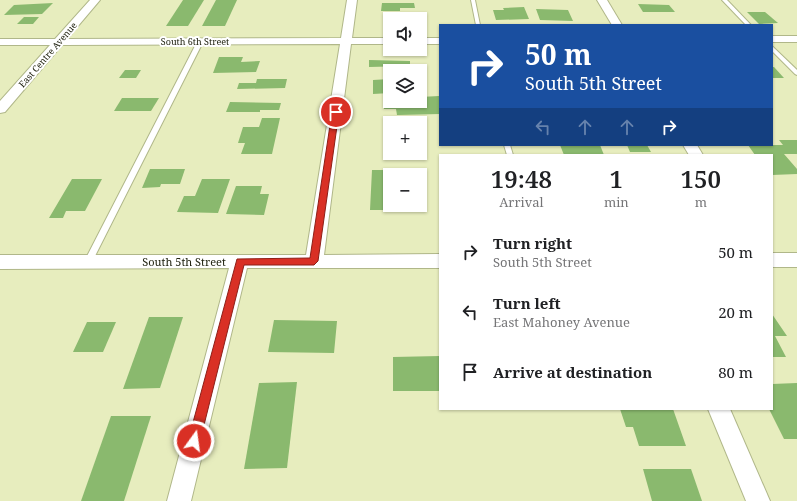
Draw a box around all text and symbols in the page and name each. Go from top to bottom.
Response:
map controls [383,12,427,212]
button: sound [383,12,427,56]
street label: East Centre Avenue [15,19,80,90]
street label: South 6th Street [161,35,229,48]
text: 50 m [525,35,592,73]
icon: right [459,40,511,92]
button: layers [383,64,427,108]
text: South 5th Street [525,71,662,95]
pin [319,95,353,129]
icon: arrive [325,101,347,123]
button: + [383,116,427,160]
icon: left [532,116,554,138]
icon: ahead [574,116,596,138]
icon: ahead [616,116,638,138]
icon: right [658,116,680,138]
text: 19:48 [491,162,552,195]
text: 1 [610,162,623,195]
text: 150 [681,162,721,195]
button: − [383,168,427,212]
text: Arrival [499,193,544,211]
text: min [604,193,629,211]
text: m [695,193,707,211]
text: Turn right [493,233,572,253]
icon: right [459,241,481,263]
text: 50 m [718,242,753,262]
text: South 5th Street [493,253,592,271]
street label: South 5th Street [142,254,226,269]
text: Turn left [493,293,561,313]
icon: left [459,301,481,323]
text: 20 m [718,302,753,322]
text: East Mahoney Avenue [493,313,630,331]
icon: arrive [459,361,481,383]
text: Arrive at destination [493,362,652,382]
text: 80 m [718,362,753,382]
position arrow [173,420,215,462]

